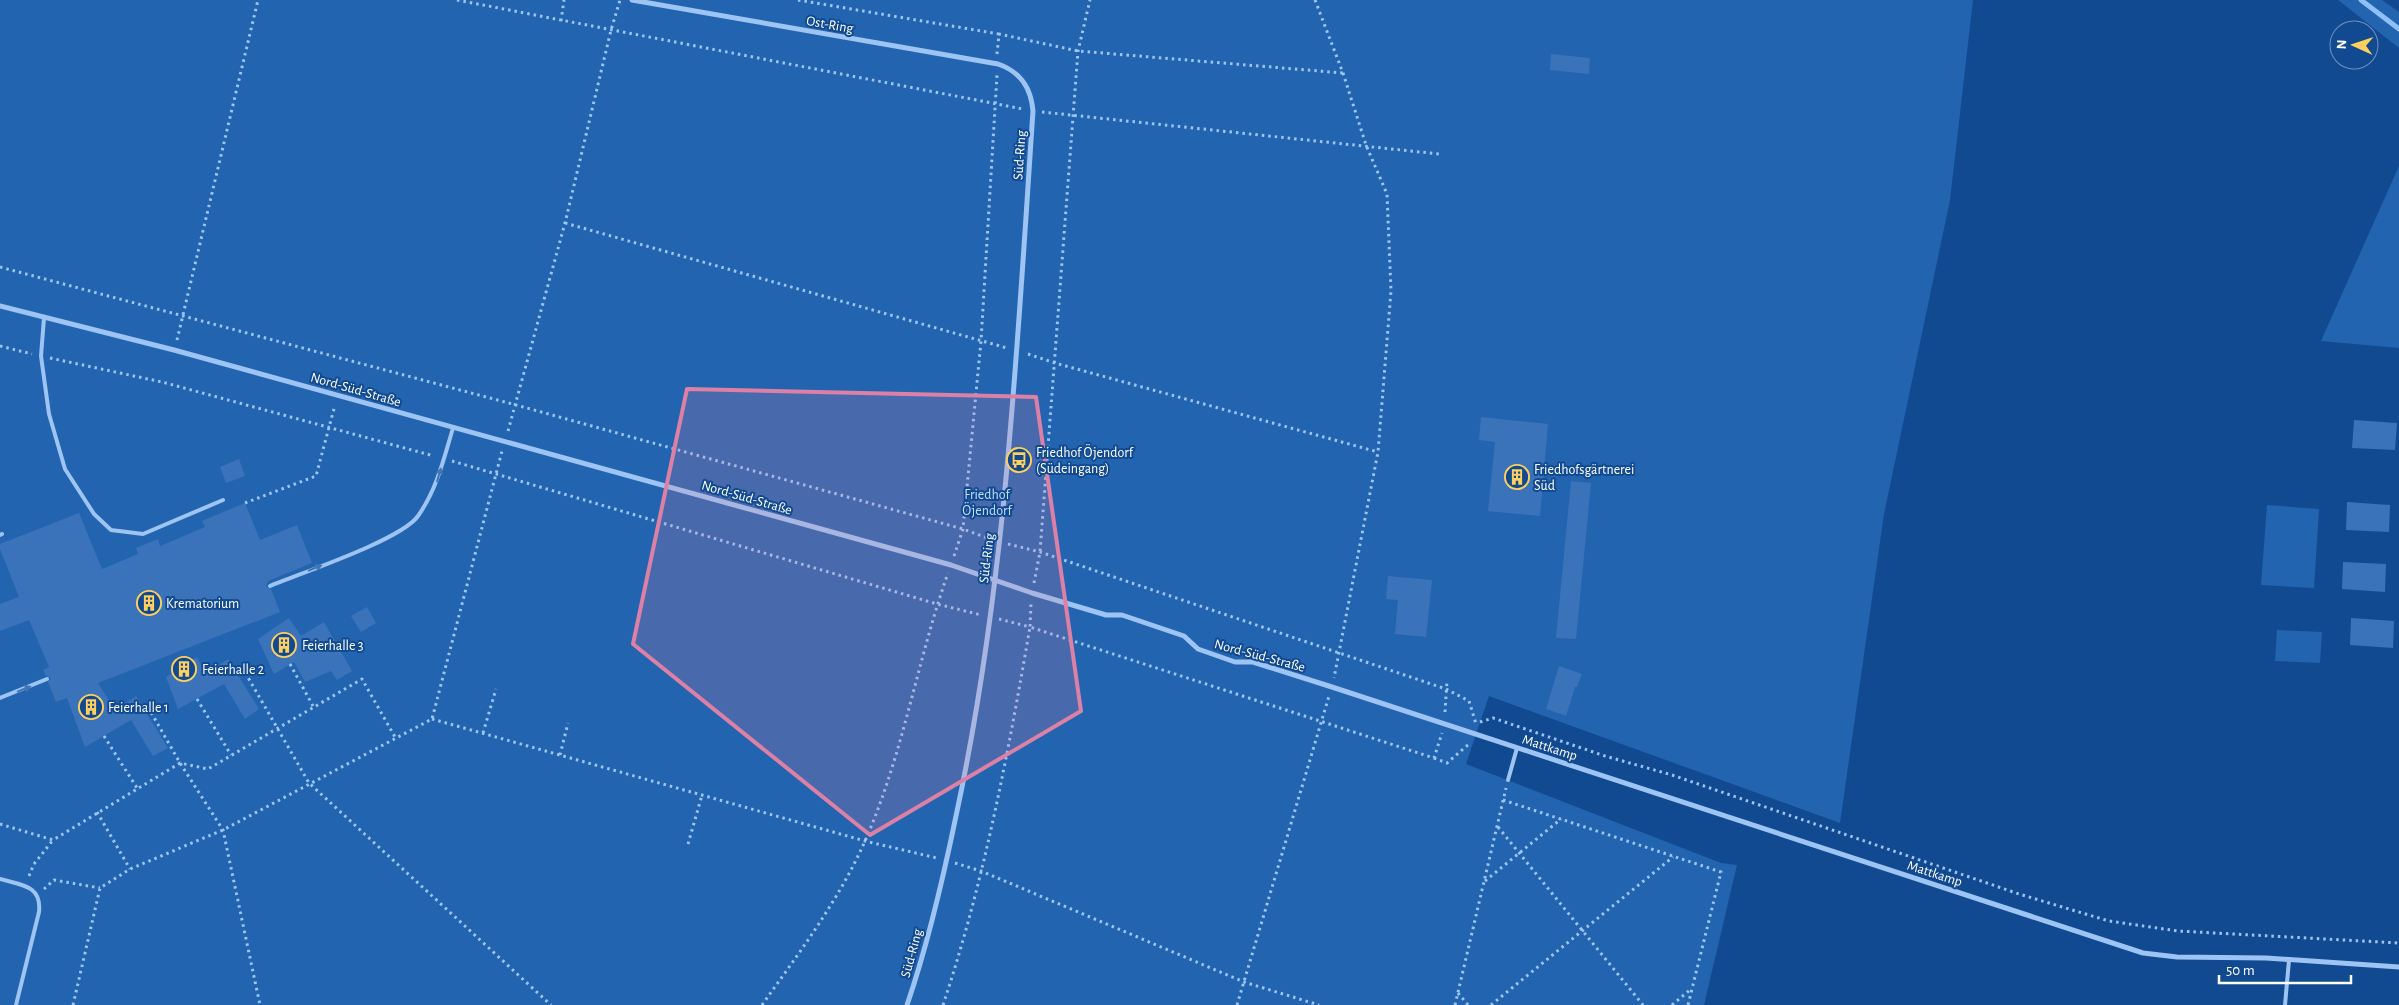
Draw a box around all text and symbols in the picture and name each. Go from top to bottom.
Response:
street label: Ost-Ring [805,14,855,36]
north arrow [2329,20,2379,70]
text: N [2335,39,2349,50]
street label: Süd-Ring [1011,129,1029,181]
street label: Nord-Süd-Straße [309,370,403,410]
place label: Friedhof Öjendorf (Südeingang) [1036,443,1134,476]
bus stop icon: Friedhof Öjendorf (Südeingang) [1006,447,1032,473]
place label: Friedhofsgärtnerei Süd [1534,463,1634,493]
building icon: Friedhofsgärtnerei Süd [1504,464,1530,490]
one-way arrow [435,467,443,482]
street label: Nord-Süd-Straße [700,478,794,518]
park label: Friedhof Öjendorf [962,488,1012,518]
street label: Süd-Ring [977,532,997,584]
one-way arrow [308,563,322,571]
building icon: Krematorium [136,590,162,616]
place label: Krematorium [166,597,239,611]
building icon: Feierhalle 3 [271,632,297,658]
street label: Nord-Süd-Straße [1213,637,1307,675]
place label: Feierhalle 3 [302,639,364,653]
building icon: Feierhalle 2 [171,656,197,682]
place label: Feierhalle 2 [202,663,264,677]
one-way arrow [16,684,31,692]
building icon: Feierhalle 1 [78,694,104,720]
place label: Feierhalle 1 [108,701,169,715]
street label: Mattkamp [1520,732,1579,763]
street label: Mattkamp [1905,858,1964,889]
street label: Süd-Ring [899,927,925,979]
scale bar [2219,952,2352,984]
text: 50 m [2226,963,2255,978]

